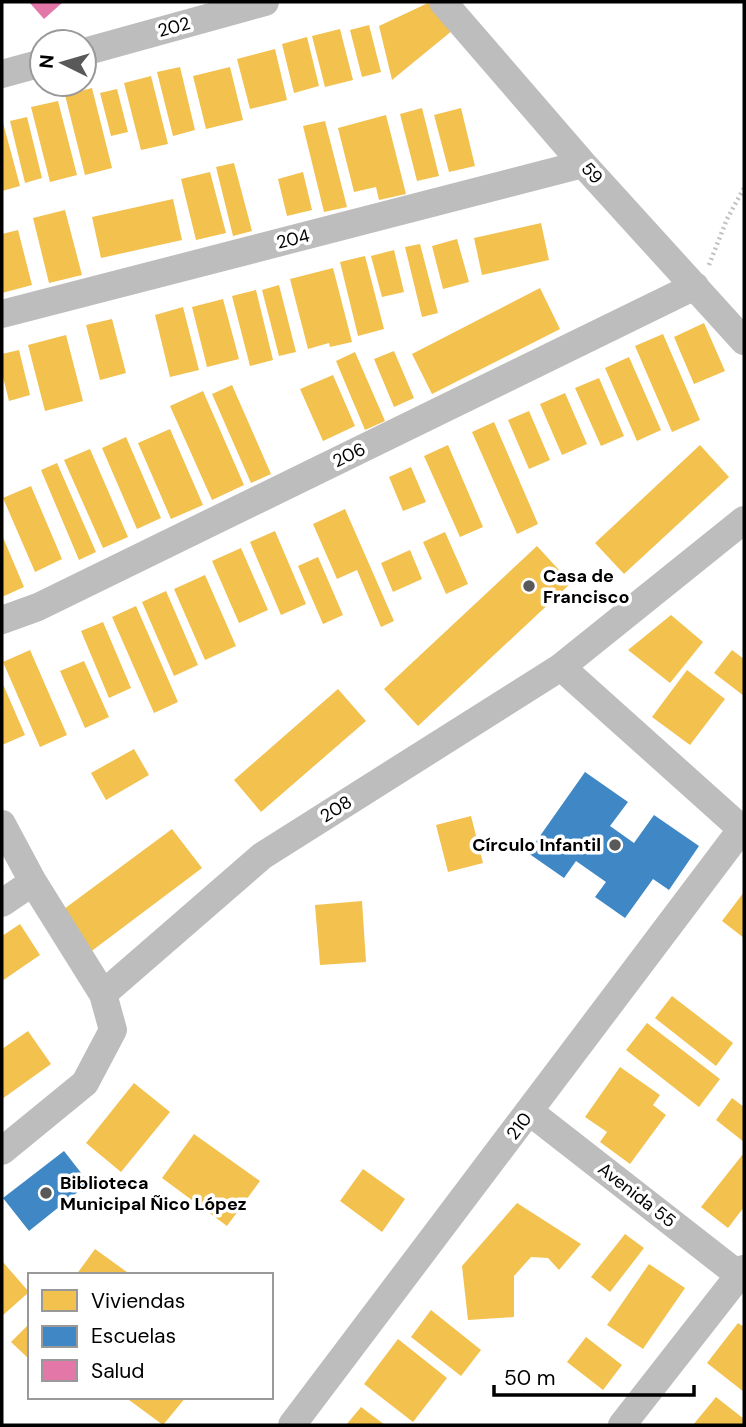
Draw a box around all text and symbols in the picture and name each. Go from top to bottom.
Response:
street label: 202 [155,11,193,43]
north arrow [28,28,98,98]
text: N [34,54,60,70]
street label: 59 [576,157,608,189]
street label: 204 [274,223,312,255]
street label: 206 [329,437,369,473]
place label: Casa de Francisco [543,564,629,609]
marker: Casa de Francisco [521,578,537,594]
street label: 208 [315,790,357,828]
place label: Círculo Infantil [472,833,601,857]
marker: Círculo Infantil [607,837,623,853]
street label: 210 [501,1107,537,1145]
street label: Avenida 55 [593,1157,681,1233]
place label: Biblioteca Municipal Ñico López [60,1171,247,1216]
marker: Biblioteca Municipal Ñico López [38,1185,54,1201]
legend [28,1273,273,1399]
text: Viviendas [91,1287,185,1315]
text: Escuelas [91,1322,176,1350]
scale bar [494,1354,694,1398]
text: Salud [91,1357,145,1385]
text: 50 m [504,1364,555,1392]

